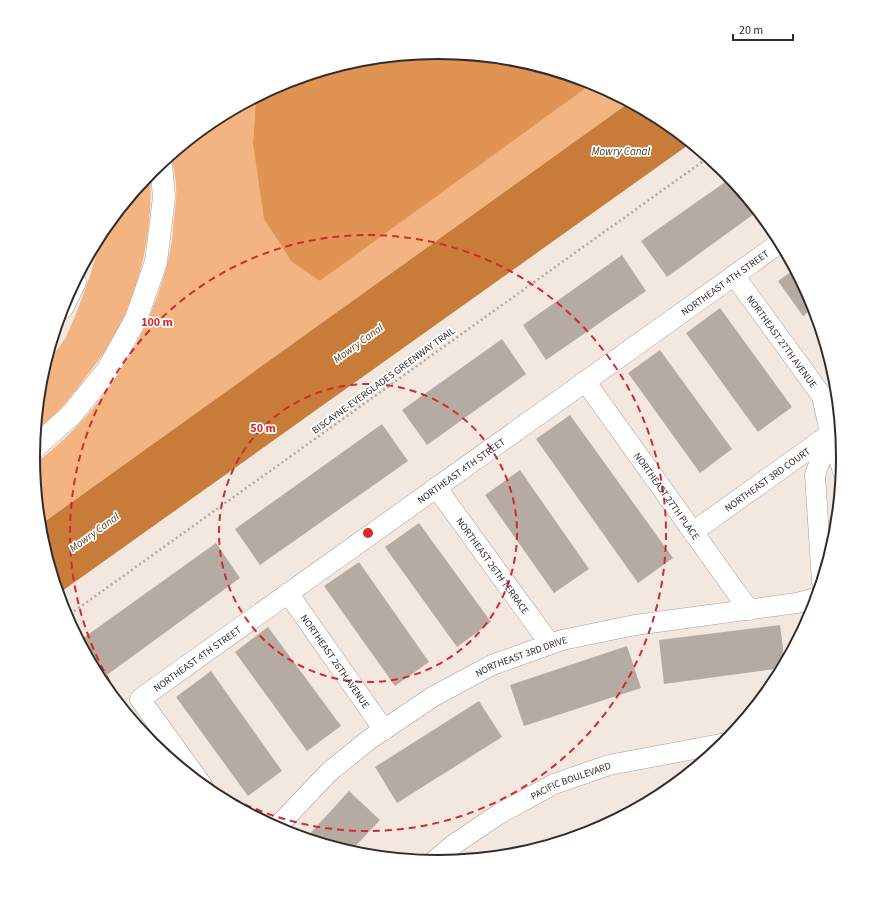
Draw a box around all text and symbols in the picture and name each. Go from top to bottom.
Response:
scale bar [733,16,793,42]
text: 20 m [739,22,763,39]
water label: Mowry Canal [592,144,650,159]
street label: NORTHEAST 4TH STREET [678,247,772,319]
street label: NORTHEAST 27TH AVENUE [743,293,820,391]
text: 100 m [141,314,173,331]
water label: Mowry Canal [330,320,387,367]
street label: BISCAYNE-EVERGLADES GREENWAY TRAIL [309,324,458,438]
text: 50 m [250,420,276,437]
street label: NORTHEAST 4TH STREET [415,435,509,507]
street label: NORTHEAST 3RD COURT [722,444,814,515]
street label: NORTHEAST 27TH PLACE [630,450,702,543]
water label: Mowry Canal [66,509,123,556]
street label: NORTHEAST 26TH TERRACE [452,515,532,617]
centre of rings [361,526,375,540]
street label: NORTHEAST 26TH AVENUE [297,612,373,711]
street label: NORTHEAST 4TH STREET [151,623,245,695]
street label: NORTHEAST 3RD DRIVE [473,633,568,681]
street label: PACIFIC BOULEVARD [528,759,613,804]

